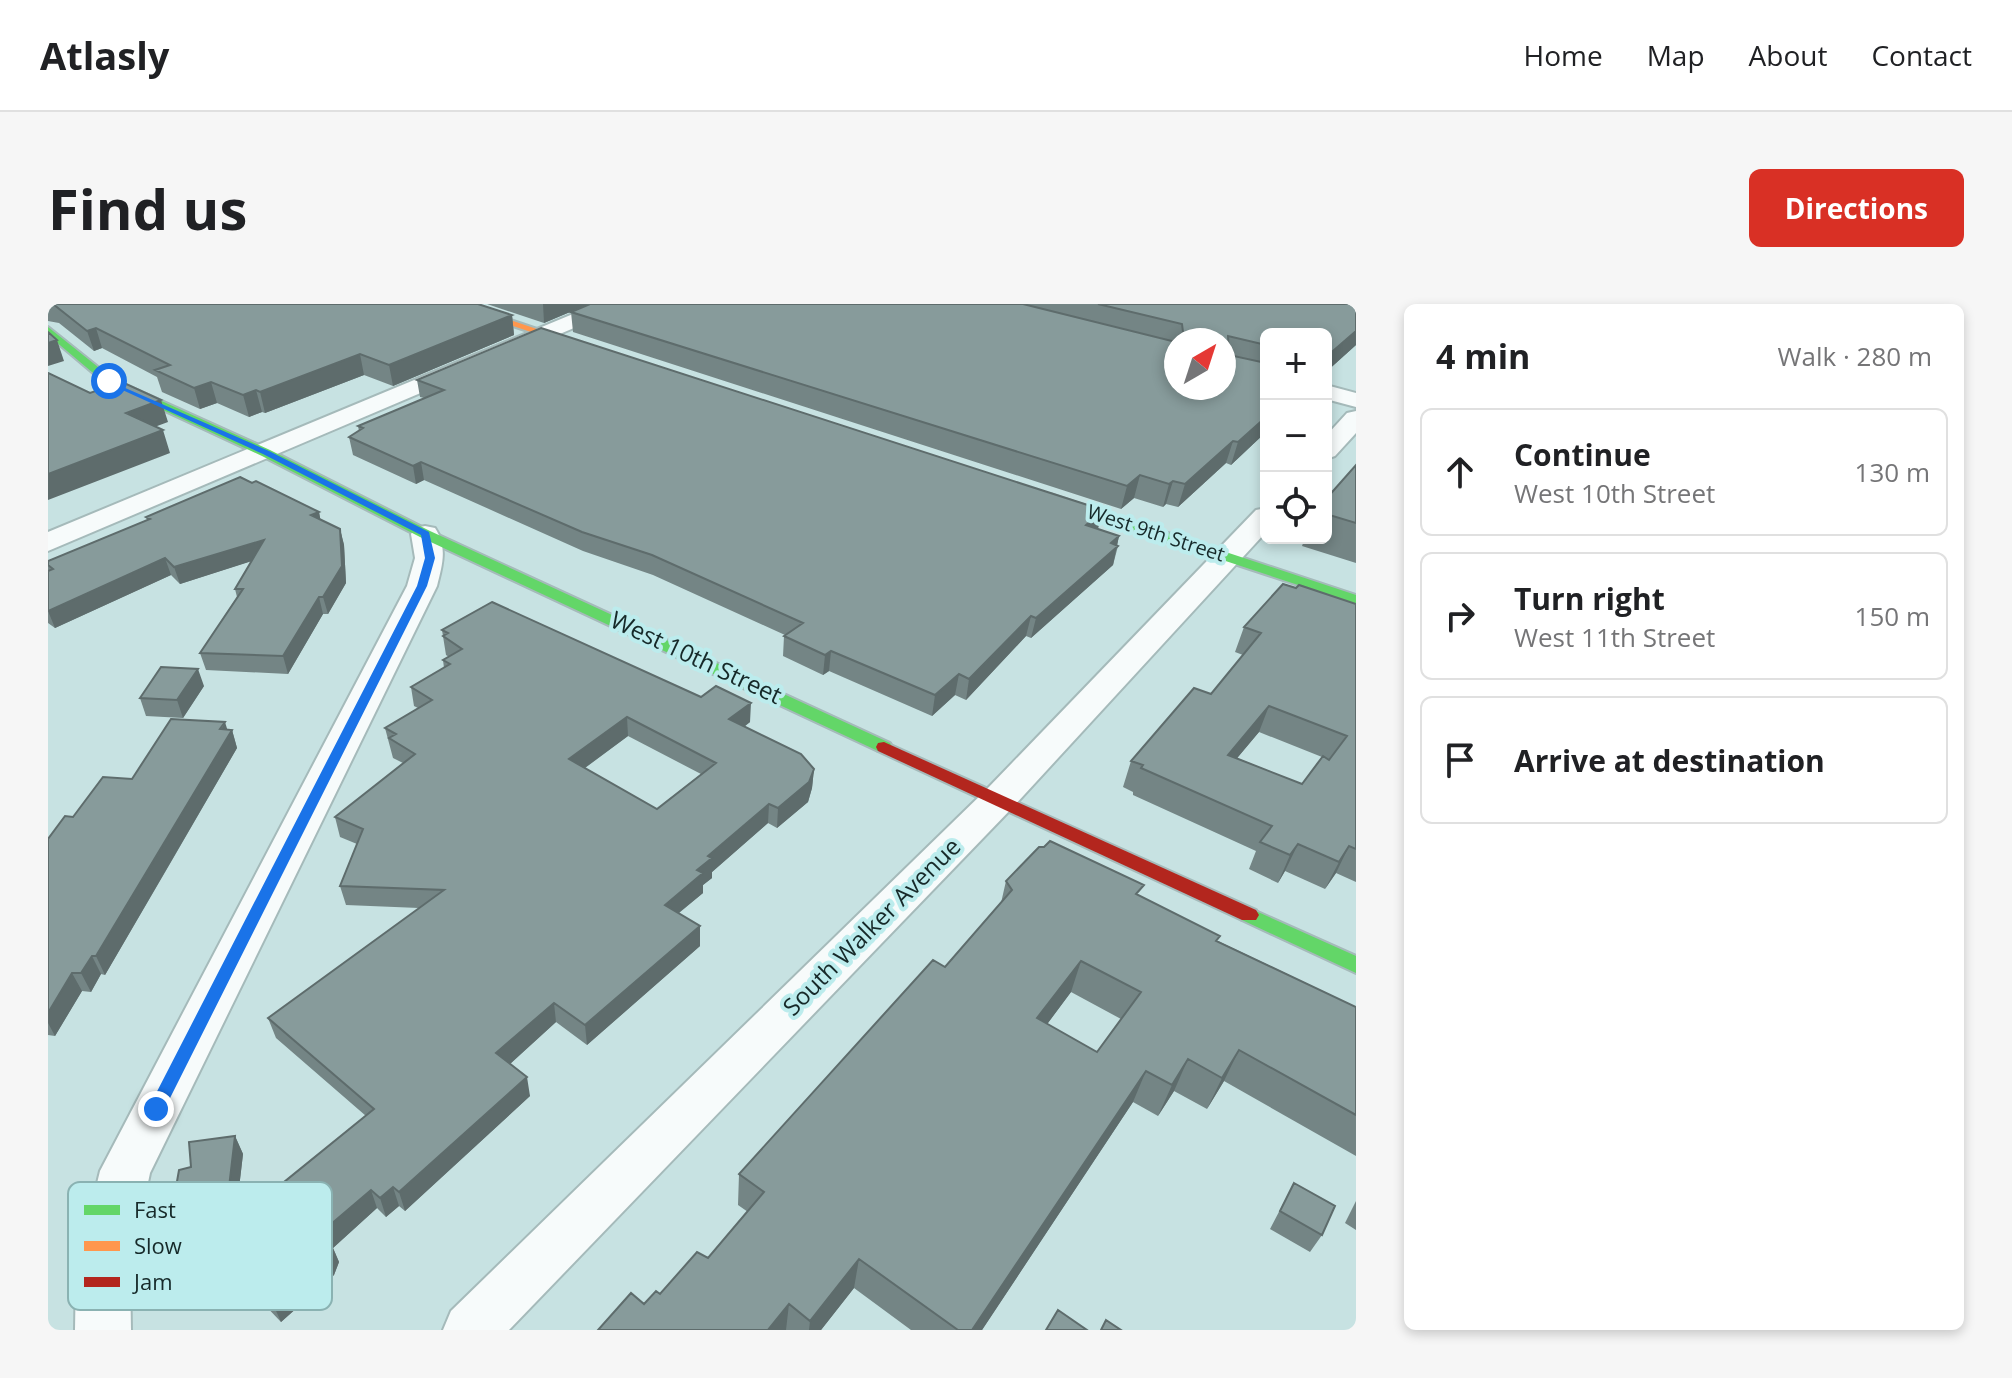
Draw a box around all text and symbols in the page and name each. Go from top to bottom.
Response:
text: Atlasly [40,29,169,81]
text: Home [1524,36,1603,74]
text: Map [1647,36,1705,74]
text: About [1749,36,1827,74]
text: Contact [1871,36,1972,74]
button: Directions [1749,169,1964,247]
text: Find us [48,170,247,246]
north arrow [1164,328,1236,400]
map controls [1260,328,1332,544]
button: + [1260,328,1332,400]
text: 4 min [1436,333,1530,379]
text: Walk · 280 m [1778,338,1932,374]
route start [91,363,127,399]
button: − [1260,400,1332,472]
text: Continue [1514,434,1651,475]
icon: ahead [1438,450,1482,494]
text: 130 m [1855,454,1930,490]
button: locate [1260,472,1332,544]
text: West 10th Street [1514,475,1715,511]
street label: West 9th Street [1084,498,1229,568]
text: Turn right [1514,578,1665,619]
icon: right [1438,594,1482,638]
text: 150 m [1855,598,1930,634]
street label: West 10th Street [605,602,788,711]
text: West 11th Street [1514,619,1715,655]
icon: arrive [1438,738,1482,782]
text: Arrive at destination [1514,740,1825,781]
street label: South Walker Avenue [775,830,967,1022]
route end [138,1091,174,1127]
legend [68,1182,332,1310]
text: Fast [134,1194,176,1224]
text: Slow [134,1230,182,1260]
text: Jam [132,1266,173,1296]

